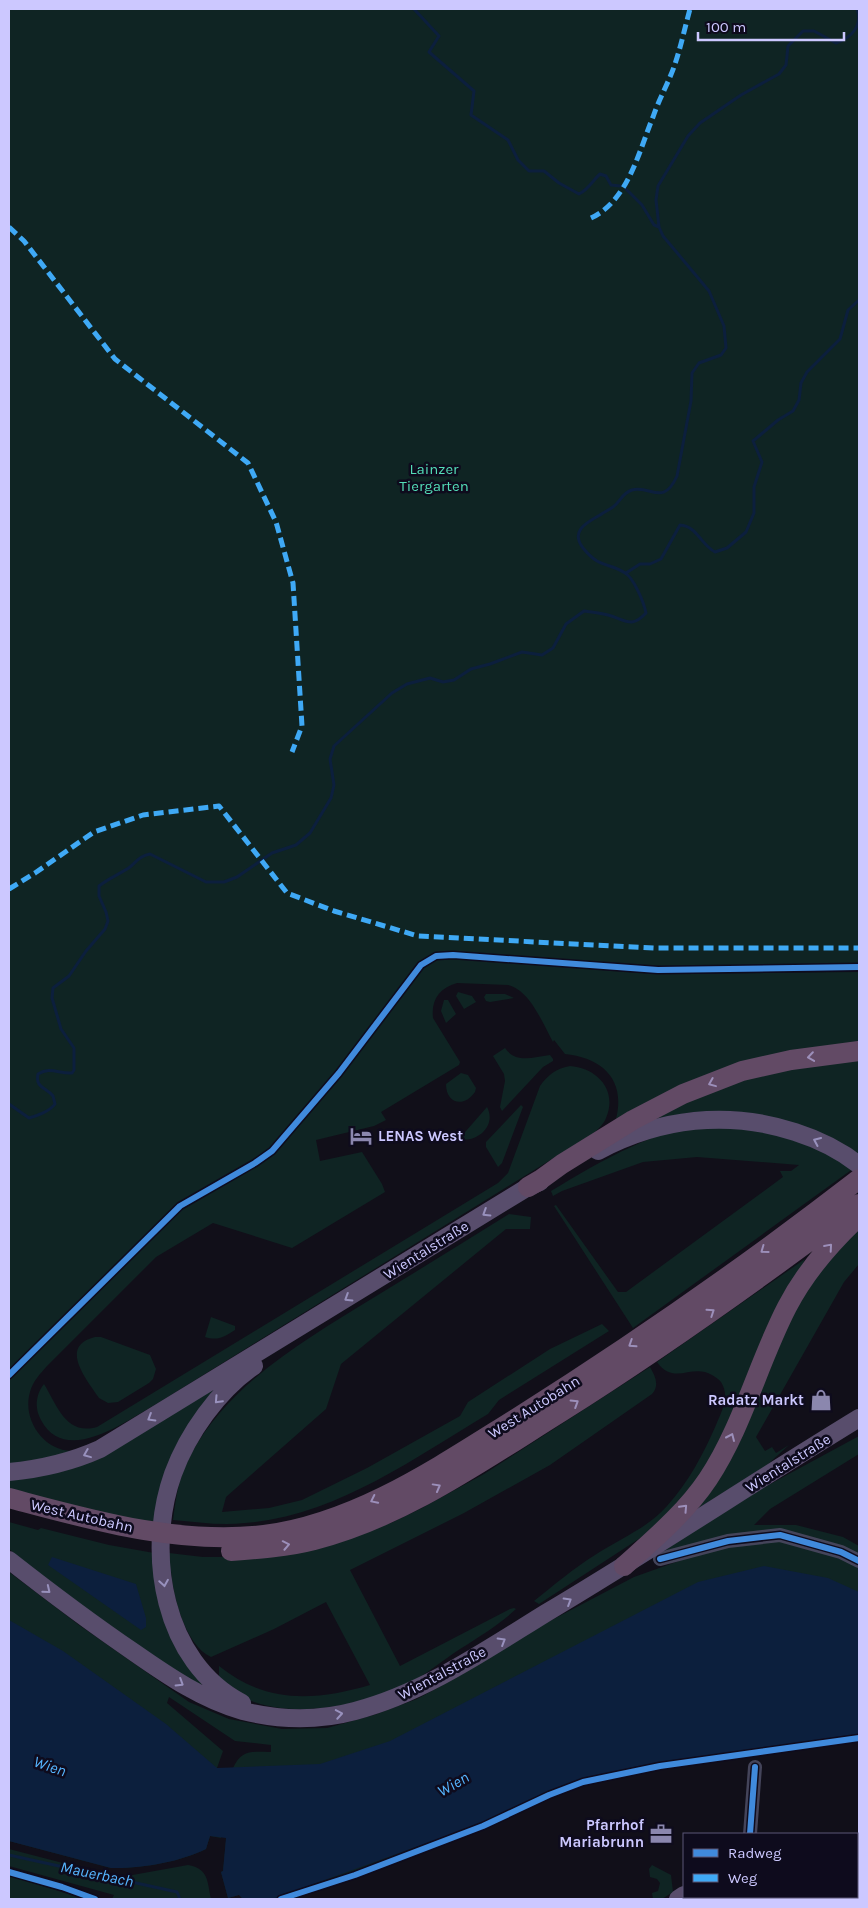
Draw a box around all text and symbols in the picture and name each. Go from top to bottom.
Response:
scale bar [698,10,844,42]
text: 100 m [706,18,746,36]
park label: Lainzer Tiergarten [399,460,469,495]
one-way arrow [807,1052,815,1062]
one-way arrow [708,1076,717,1087]
hotel icon: LENAS West [348,1123,374,1149]
place label: LENAS West [378,1127,463,1145]
one-way arrow [813,1136,822,1147]
one-way arrow [483,1206,492,1216]
street label: Wientalstraße [380,1217,472,1283]
one-way arrow [823,1243,832,1252]
one-way arrow [760,1244,770,1253]
one-way arrow [345,1292,354,1301]
one-way arrow [705,1309,714,1318]
one-way arrow [628,1338,638,1347]
street label: West Autobahn [485,1372,583,1442]
shop icon: Radatz Markt [808,1387,834,1413]
place label: Radatz Markt [708,1391,804,1409]
one-way arrow [215,1395,224,1404]
one-way arrow [570,1399,579,1409]
one-way arrow [147,1412,156,1422]
street label: Wientalstraße [742,1430,834,1496]
one-way arrow [724,1433,735,1442]
one-way arrow [83,1448,92,1459]
one-way arrow [431,1483,440,1493]
one-way arrow [370,1494,379,1505]
street label: West Autobahn [29,1495,135,1537]
one-way arrow [678,1504,687,1513]
one-way arrow [281,1540,290,1551]
one-way arrow [158,1579,168,1588]
one-way arrow [41,1584,51,1593]
one-way arrow [562,1597,571,1607]
one-way arrow [496,1637,505,1647]
street label: Wientalstraße [395,1642,489,1704]
one-way arrow [175,1676,184,1686]
one-way arrow [334,1710,343,1720]
water label: Wien [31,1752,69,1780]
water label: Wien [434,1767,472,1801]
place label: Pfarrhof Mariabrunn [559,1816,644,1851]
office icon: Pfarrhof Mariabrunn [648,1821,674,1847]
legend [683,1833,858,1898]
text: Radweg [728,1844,782,1862]
water label: Mauerbach [59,1857,135,1891]
text: Weg [728,1869,758,1887]

